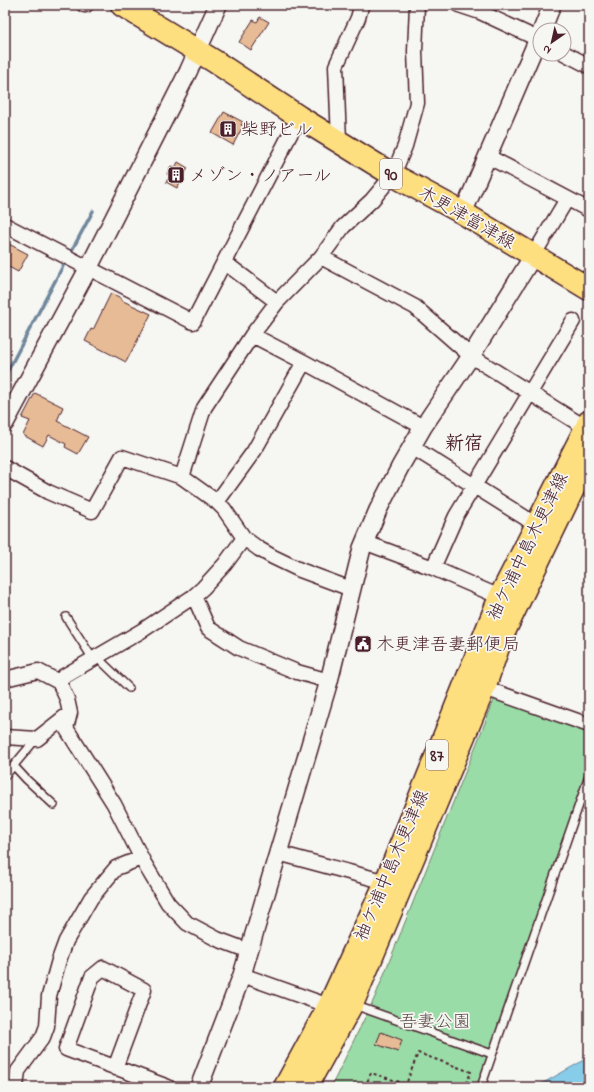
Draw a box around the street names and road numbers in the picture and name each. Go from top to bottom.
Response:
road number: 90 [380,159,402,189]
street label: 木更津富津線 [413,180,519,257]
street label: 袖ケ浦中島木更津線 [482,468,576,625]
road number: 87 [426,740,448,770]
street label: 袖ケ浦中島木更津線 [349,786,436,945]

